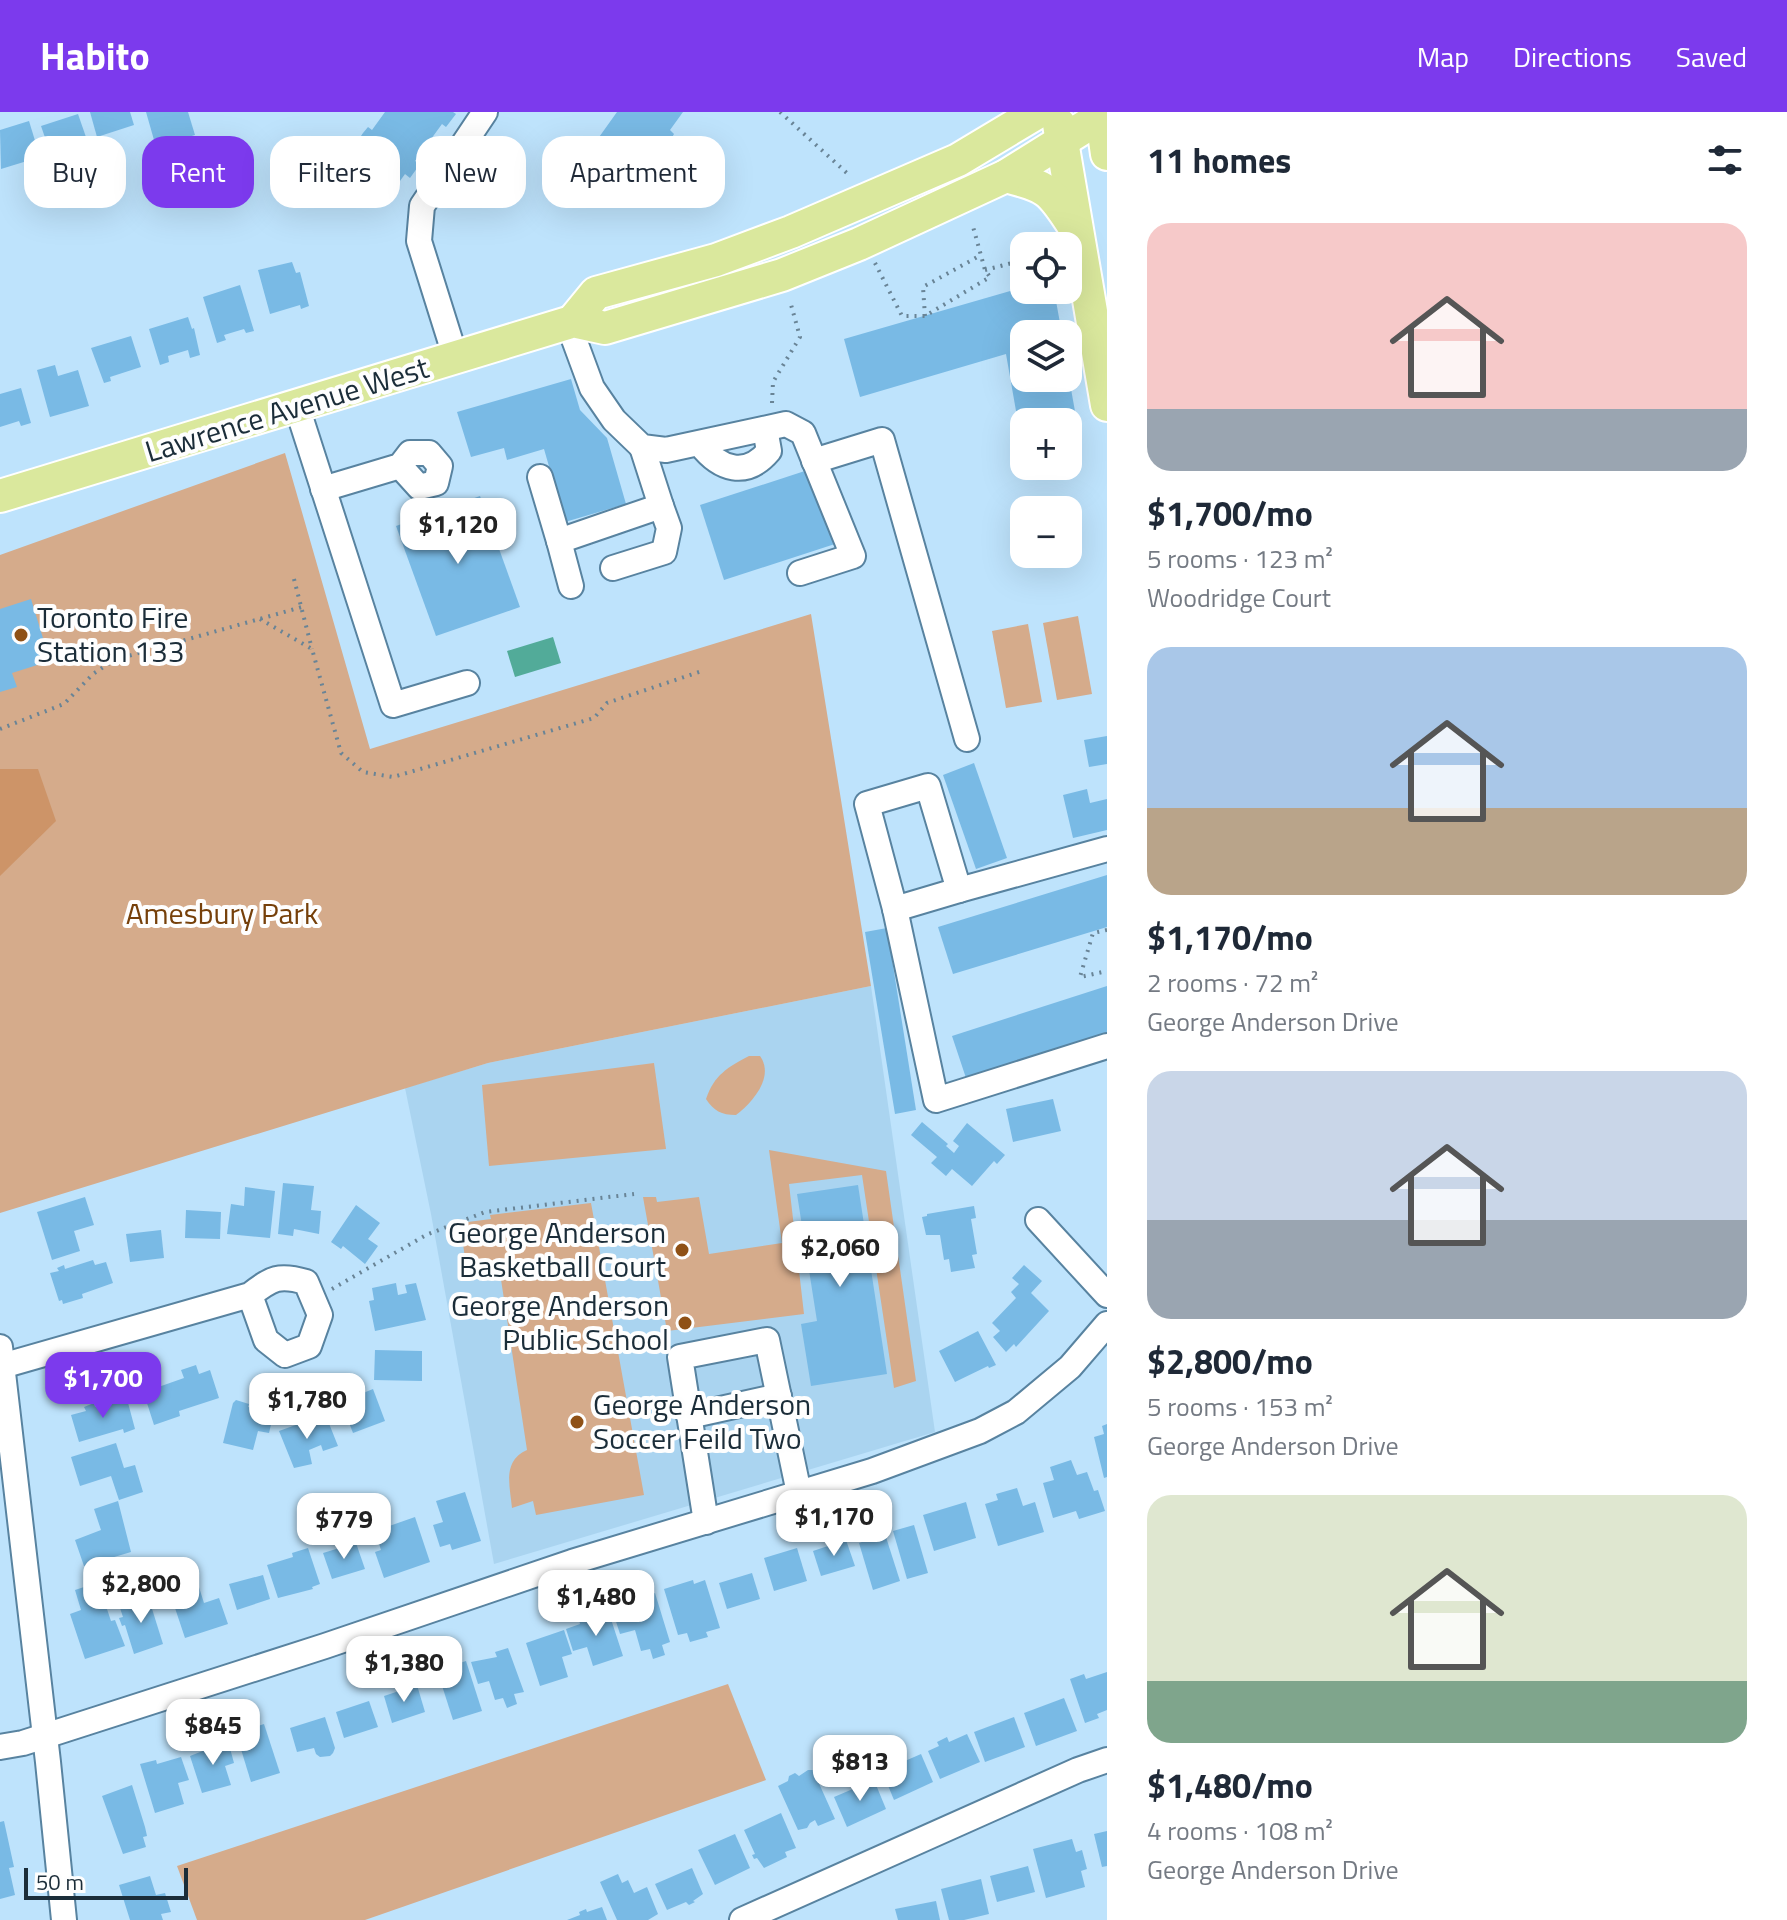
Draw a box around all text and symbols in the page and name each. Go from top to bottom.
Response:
text: Habito [40,27,150,85]
text: Map [1417,35,1469,78]
text: Directions [1513,35,1632,78]
text: Saved [1676,35,1747,78]
text: 11 homes [1147,134,1291,186]
chip: Buy [24,136,126,208]
chip: Rent [142,136,254,208]
chip: Filters [270,136,400,208]
chip: New [416,136,526,208]
chip: Apartment [542,136,725,208]
icon: filters [1703,138,1747,182]
map controls [1010,232,1082,568]
button: locate [1010,232,1082,304]
icon: home [1375,275,1519,419]
button: layers [1010,320,1082,392]
street label: Lawrence Avenue West [139,344,435,474]
button: + [1010,408,1082,480]
text: $1,700/mo [1147,487,1313,539]
button: − [1010,496,1082,568]
pin: $1,120 [393,498,523,566]
text: $1,120 [418,504,498,543]
text: 5 rooms · 123 m² [1147,539,1333,578]
text: Woodridge Court [1147,578,1331,617]
place label: Toronto Fire Station 133 [37,594,188,674]
marker: Toronto Fire Station 133 [12,626,30,644]
icon: home [1375,699,1519,843]
park label: Amesbury Park [126,890,318,936]
text: $1,170/mo [1147,911,1313,963]
text: 2 rooms · 72 m² [1147,963,1318,1002]
text: George Anderson Drive [1147,1002,1399,1041]
icon: home [1375,1123,1519,1267]
place label: George Anderson Basketball Court [448,1209,666,1289]
pin: $2,060 [775,1221,905,1289]
text: $2,060 [800,1227,880,1266]
marker: George Anderson Basketball Court [673,1241,691,1259]
place label: George Anderson Public School [451,1282,669,1362]
marker: George Anderson Public School [676,1314,694,1332]
text: $2,800/mo [1147,1335,1313,1387]
pin: $1,700 [38,1352,168,1420]
text: $1,700 [63,1358,143,1397]
pin: $1,780 [242,1373,372,1441]
text: $1,780 [267,1379,347,1418]
place label: George Anderson Soccer Feild Two [593,1381,811,1461]
text: 5 rooms · 153 m² [1147,1387,1333,1426]
marker: George Anderson Soccer Feild Two [568,1413,586,1431]
text: George Anderson Drive [1147,1426,1399,1465]
pin: $1,170 [769,1490,899,1558]
pin: $779 [297,1493,391,1561]
text: $1,170 [794,1496,874,1535]
text: $779 [315,1499,373,1538]
icon: home [1375,1547,1519,1691]
pin: $2,800 [76,1557,206,1625]
text: $2,800 [101,1563,181,1602]
pin: $1,480 [531,1570,661,1638]
text: $1,480 [556,1576,636,1615]
pin: $1,380 [339,1636,469,1704]
text: $1,380 [364,1642,444,1681]
pin: $845 [166,1699,260,1767]
text: $845 [184,1705,242,1744]
pin: $813 [813,1735,907,1803]
text: $813 [831,1741,889,1780]
text: $1,480/mo [1147,1759,1313,1811]
text: 4 rooms · 108 m² [1147,1811,1333,1850]
text: George Anderson Drive [1147,1850,1399,1889]
scale bar [24,1864,188,1900]
text: 50 m [36,1865,84,1899]

